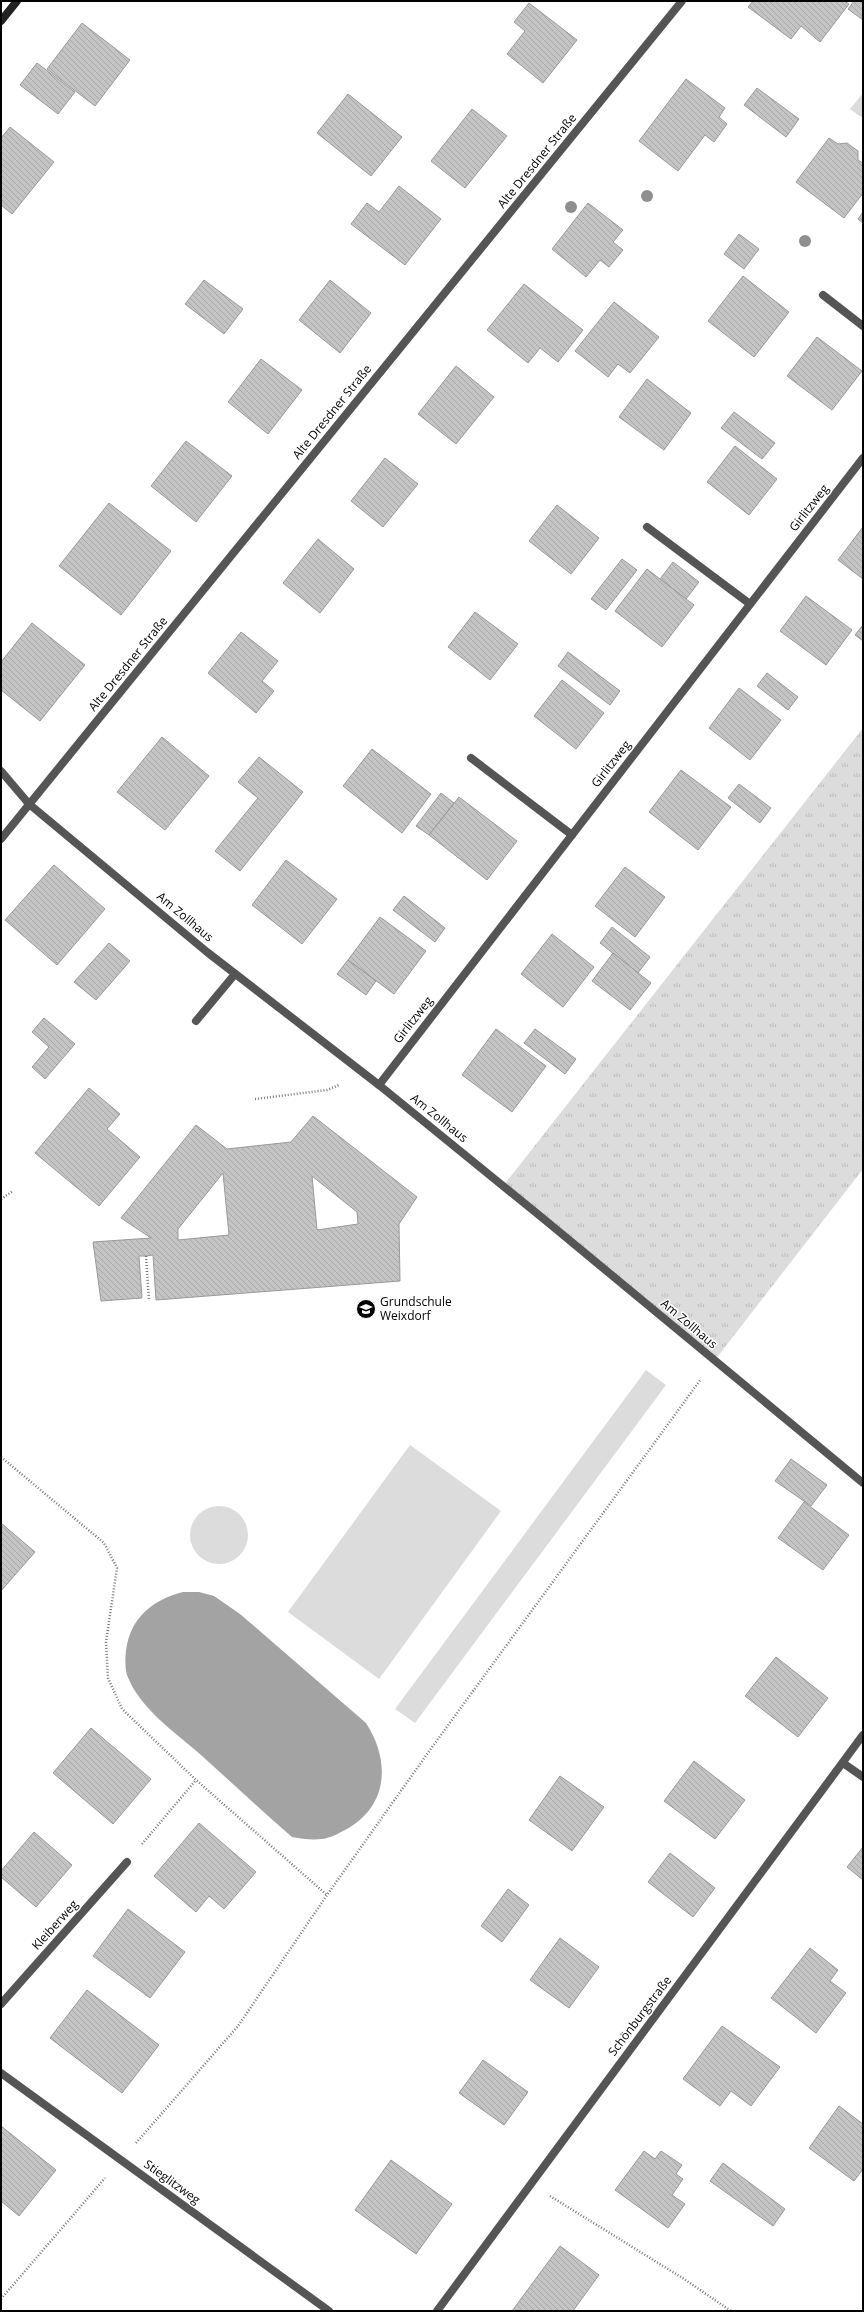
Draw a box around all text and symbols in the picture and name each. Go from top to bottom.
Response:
street label: Alte Dresdner Straße [493,110,580,211]
street label: Alte Dresdner Straße [288,361,375,462]
street label: Girlitzweg [785,480,833,535]
street label: Alte Dresdner Straße [84,613,171,714]
street label: Girlitzweg [587,736,635,791]
street label: Am Zollhaus [153,888,217,946]
street label: Girlitzweg [389,992,437,1047]
street label: Am Zollhaus [407,1089,472,1146]
place label: Grundschule Weixdorf [380,1293,452,1324]
street label: Am Zollhaus [657,1295,721,1353]
school or university icon: Grundschule Weixdorf [355,1298,377,1320]
street label: Kleiberweg [28,1896,82,1953]
street label: Schönburgstraße [604,1972,675,2059]
street label: Stieglitzweg [141,2155,204,2208]

